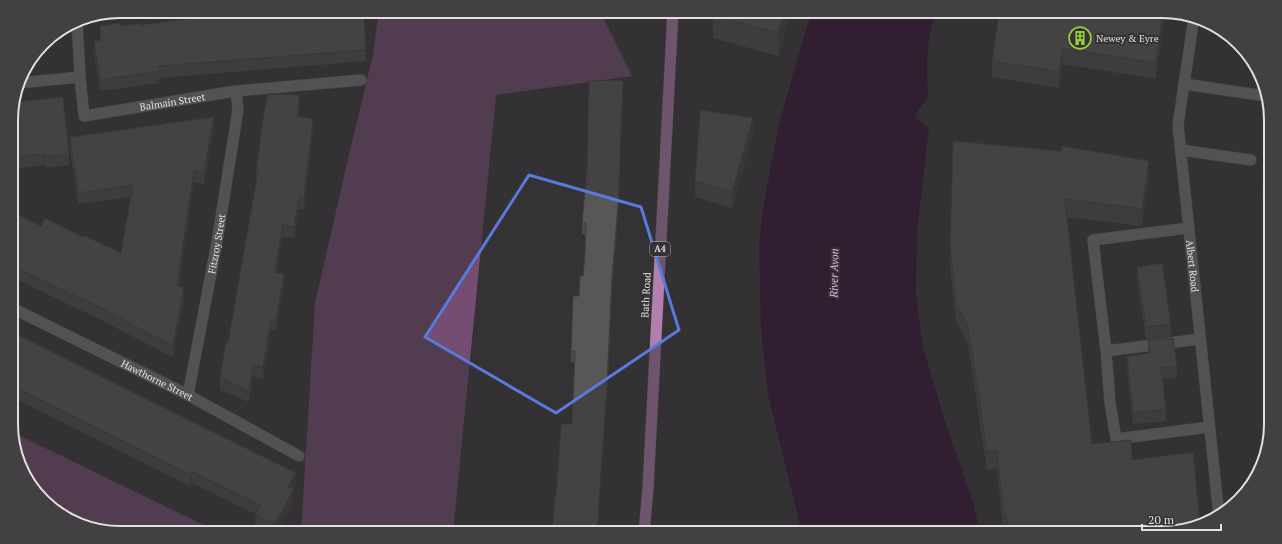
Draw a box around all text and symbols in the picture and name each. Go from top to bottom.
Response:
building icon: Newey & Eyre [1067,25,1093,51]
place label: Newey & Eyre [1096,32,1159,45]
street label: Balmain Street [139,90,206,113]
street label: Fitzroy Street [205,213,228,275]
street label: Albert Road [1184,239,1202,293]
road number: A4 [650,242,670,256]
water label: River Avon [827,248,841,299]
street label: Bath Road [638,271,654,318]
street label: Hawthorne Street [119,357,196,403]
scale bar [1142,506,1221,532]
text: 20 m [1148,512,1175,527]

